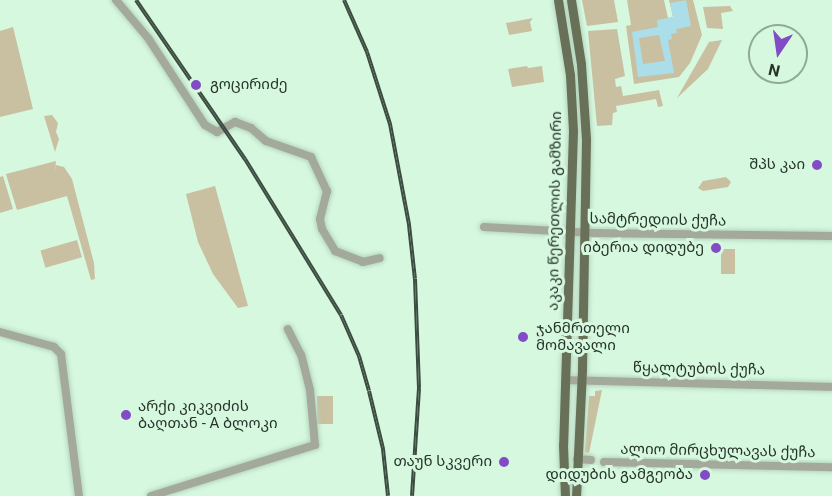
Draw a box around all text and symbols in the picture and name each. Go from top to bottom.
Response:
north arrow [748,24,808,84]
text: N [767,60,782,81]
marker: გოცირიძე [187,76,205,94]
place label: გოცირიძე [210,76,287,94]
street label: აკაკი წერეთლის გამზირი [544,111,566,311]
place label: შპს კაი [749,156,805,174]
marker: შპს კაი [810,158,824,172]
street label: სამტრედიის ქუჩა [589,210,727,230]
place label: იბერია დიდუბე [583,239,704,257]
marker: იბერია დიდუბე [709,241,723,255]
place label: ჯანმრთელი მომავალი [536,319,630,354]
marker: ჯანმრთელი მომავალი [514,328,532,346]
street label: წყალტუბოს ქუჩა [633,359,765,379]
place label: არქი კიკვიძის ბაღთან - A ბლოკი [138,397,278,432]
marker: არქი კიკვიძის ბაღთან - A ბლოკი [119,408,133,422]
street label: ალიო მირცხულავას ქუჩა [620,440,816,462]
place label: თაუნ სკვერი [393,453,492,471]
marker: თაუნ სკვერი [497,455,511,469]
place label: დიდუბის გამგეობა [546,466,693,484]
marker: დიდუბის გამგეობა [698,468,712,482]

